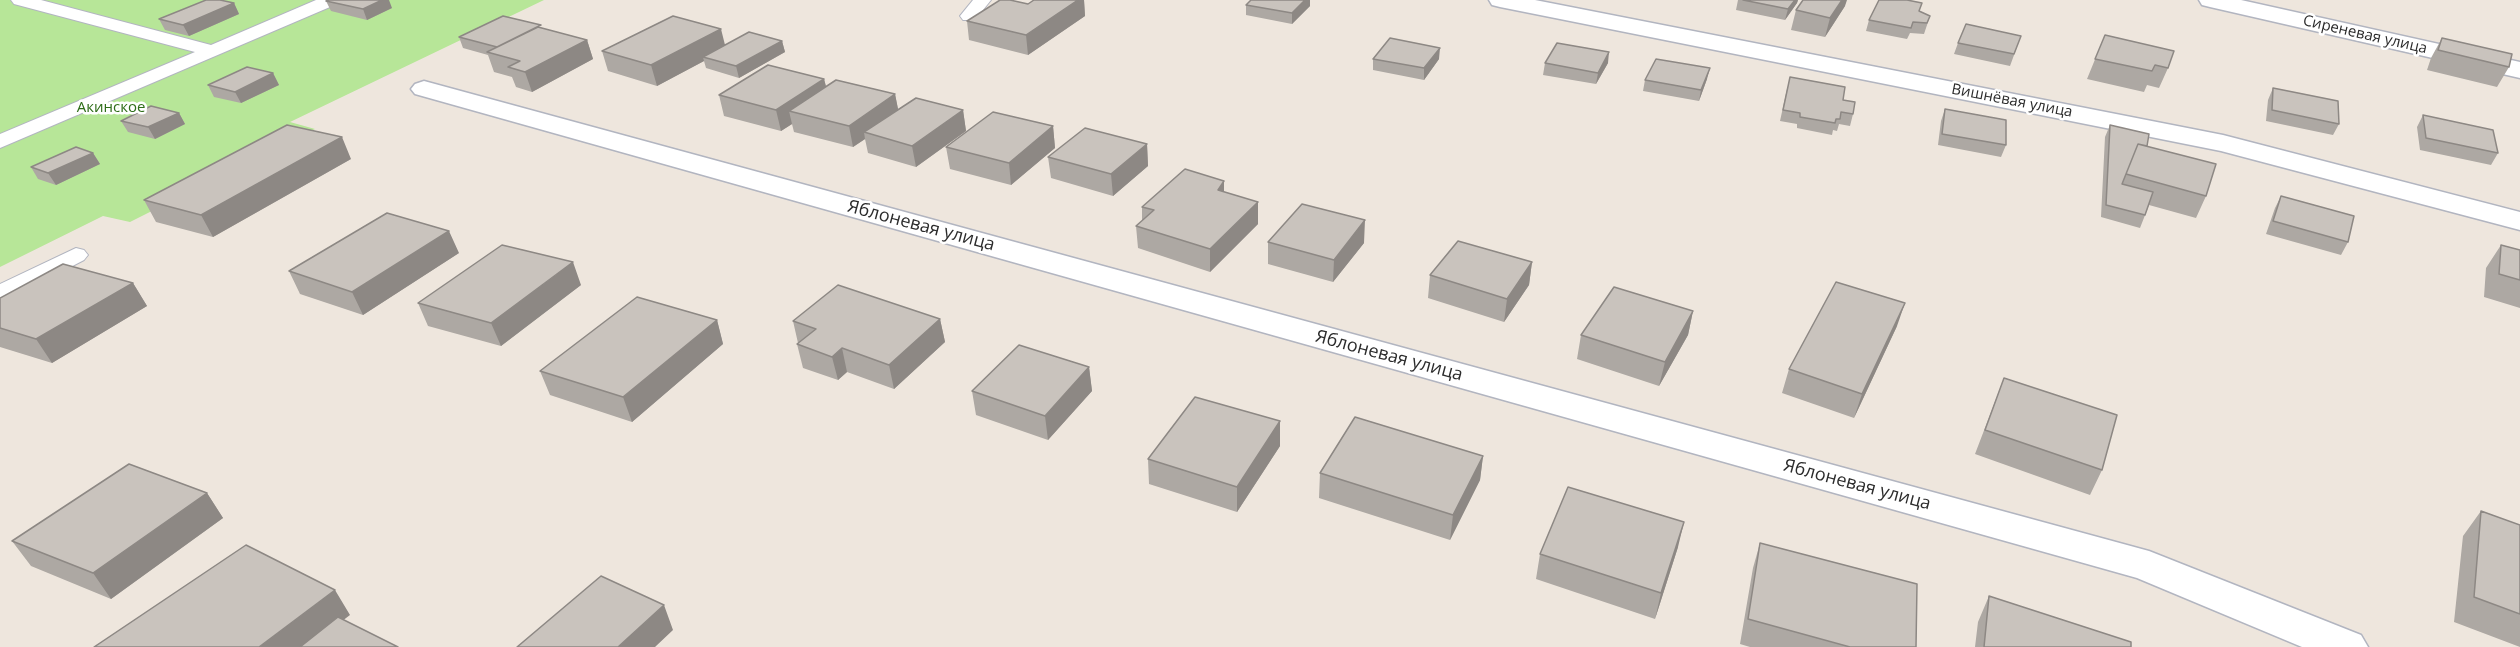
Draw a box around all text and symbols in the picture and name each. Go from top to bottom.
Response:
street label: Сиреневая улица [2301,12,2429,58]
street label: Вишнёвая улица [1950,80,2074,122]
park label: Акинское [77,99,145,117]
street label: Яблоневая улица [845,196,997,256]
street label: Яблоневая улица [1313,326,1465,386]
street label: Яблоневая улица [1781,455,1933,515]

